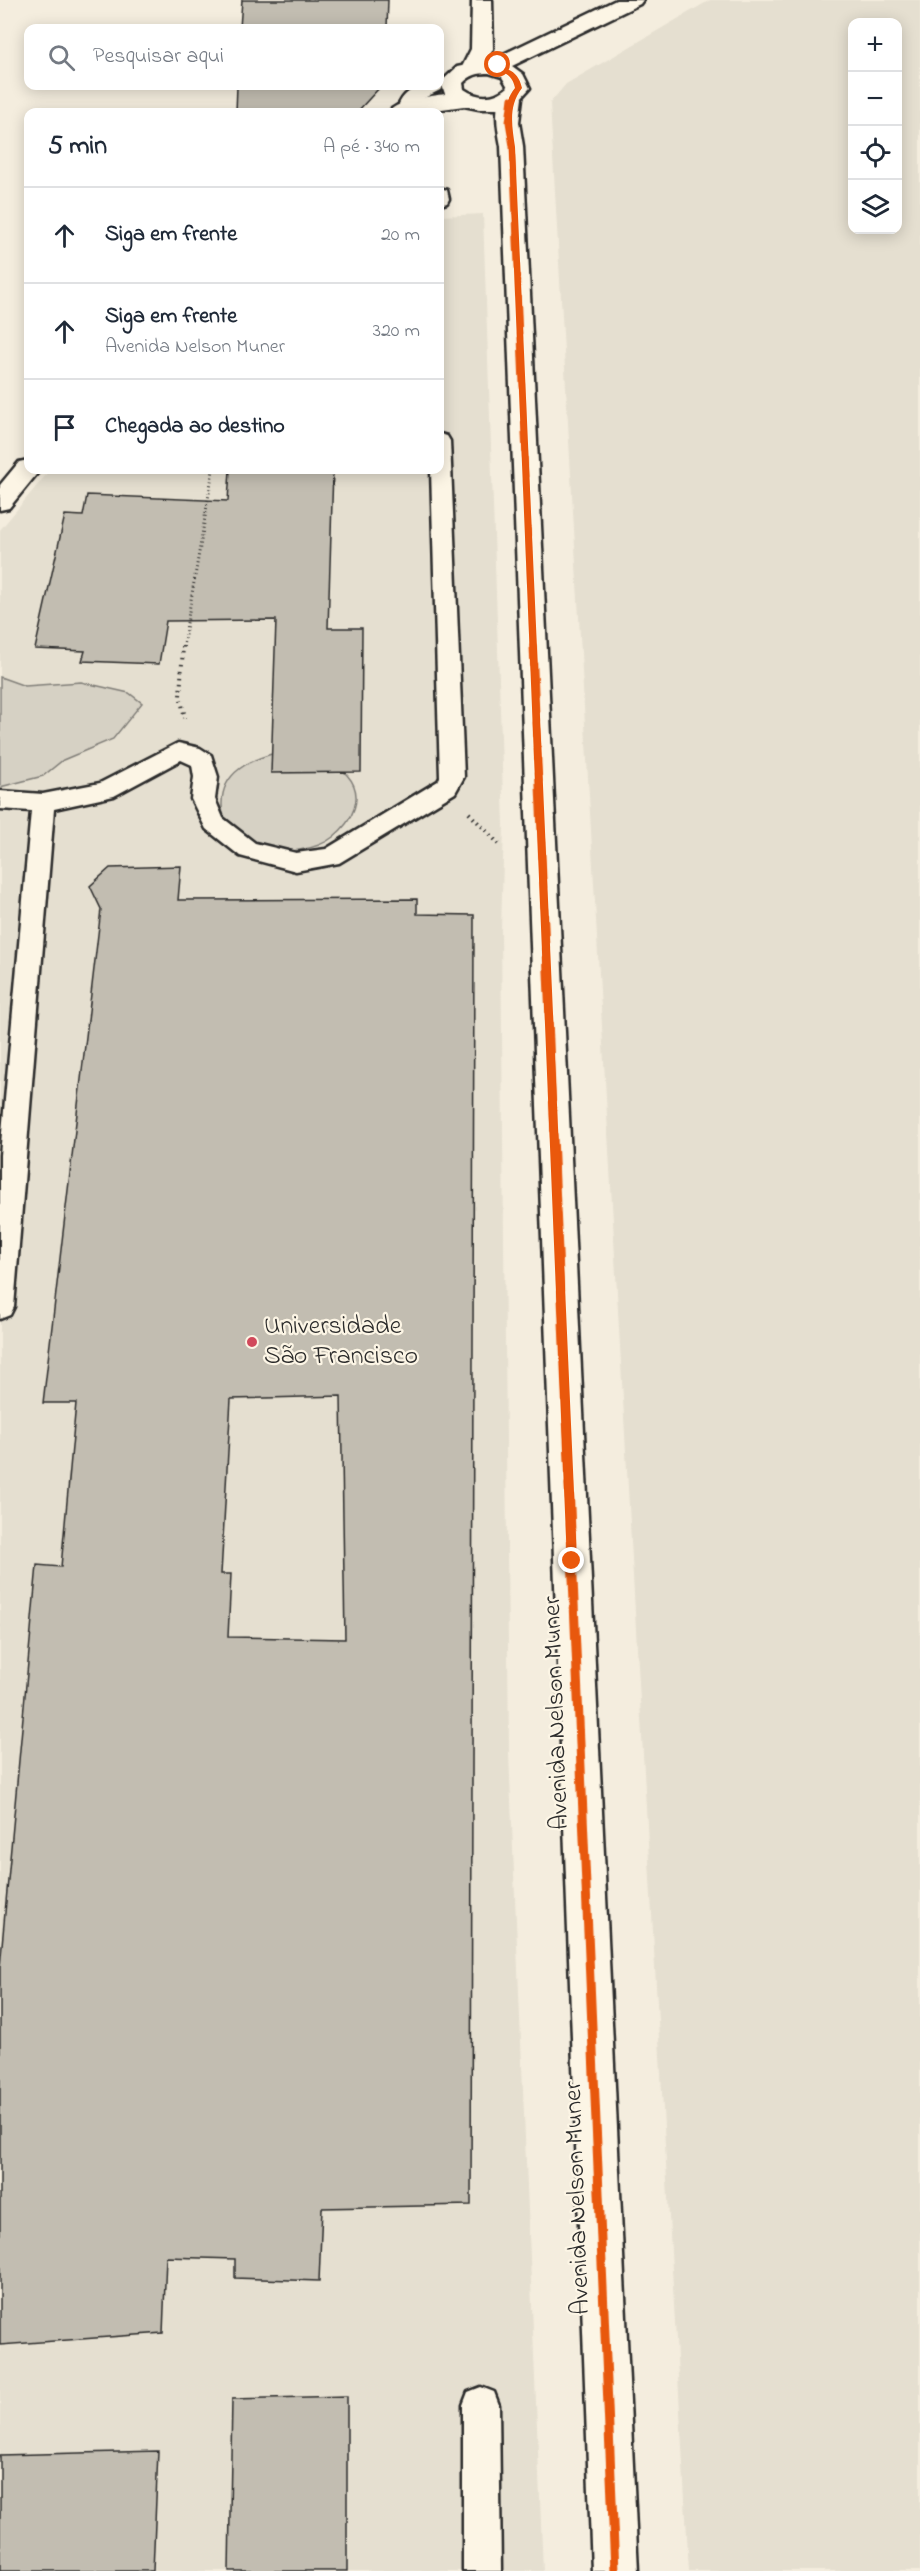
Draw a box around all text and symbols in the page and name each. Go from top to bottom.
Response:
map controls [848,18,902,234]
button: + [848,18,902,72]
search box [24,24,444,90]
icon: search [45,41,78,74]
text: Pesquisar aqui [93,41,224,73]
route start [484,51,510,77]
button: − [848,72,902,126]
button: locate [848,126,902,180]
text: 5 min [48,128,107,166]
text: A pé · 340 m [323,133,420,162]
button: layers [848,180,902,234]
icon: ahead [48,219,81,252]
text: Siga em frente [105,219,237,251]
text: 20 m [381,221,420,250]
text: Siga em frente [105,301,237,333]
icon: ahead [48,315,81,348]
text: 320 m [373,317,420,346]
text: Avenida Nelson Muner [105,333,285,362]
icon: arrive [48,411,81,444]
text: Chegada ao destino [105,411,285,443]
place label: Universidade São Francisco [264,1308,418,1376]
marker: Universidade São Francisco [245,1335,259,1349]
route end [558,1547,584,1573]
street label: Avenida Nelson Muner [534,1595,580,1831]
street label: Avenida Nelson Muner [555,2080,601,2316]

